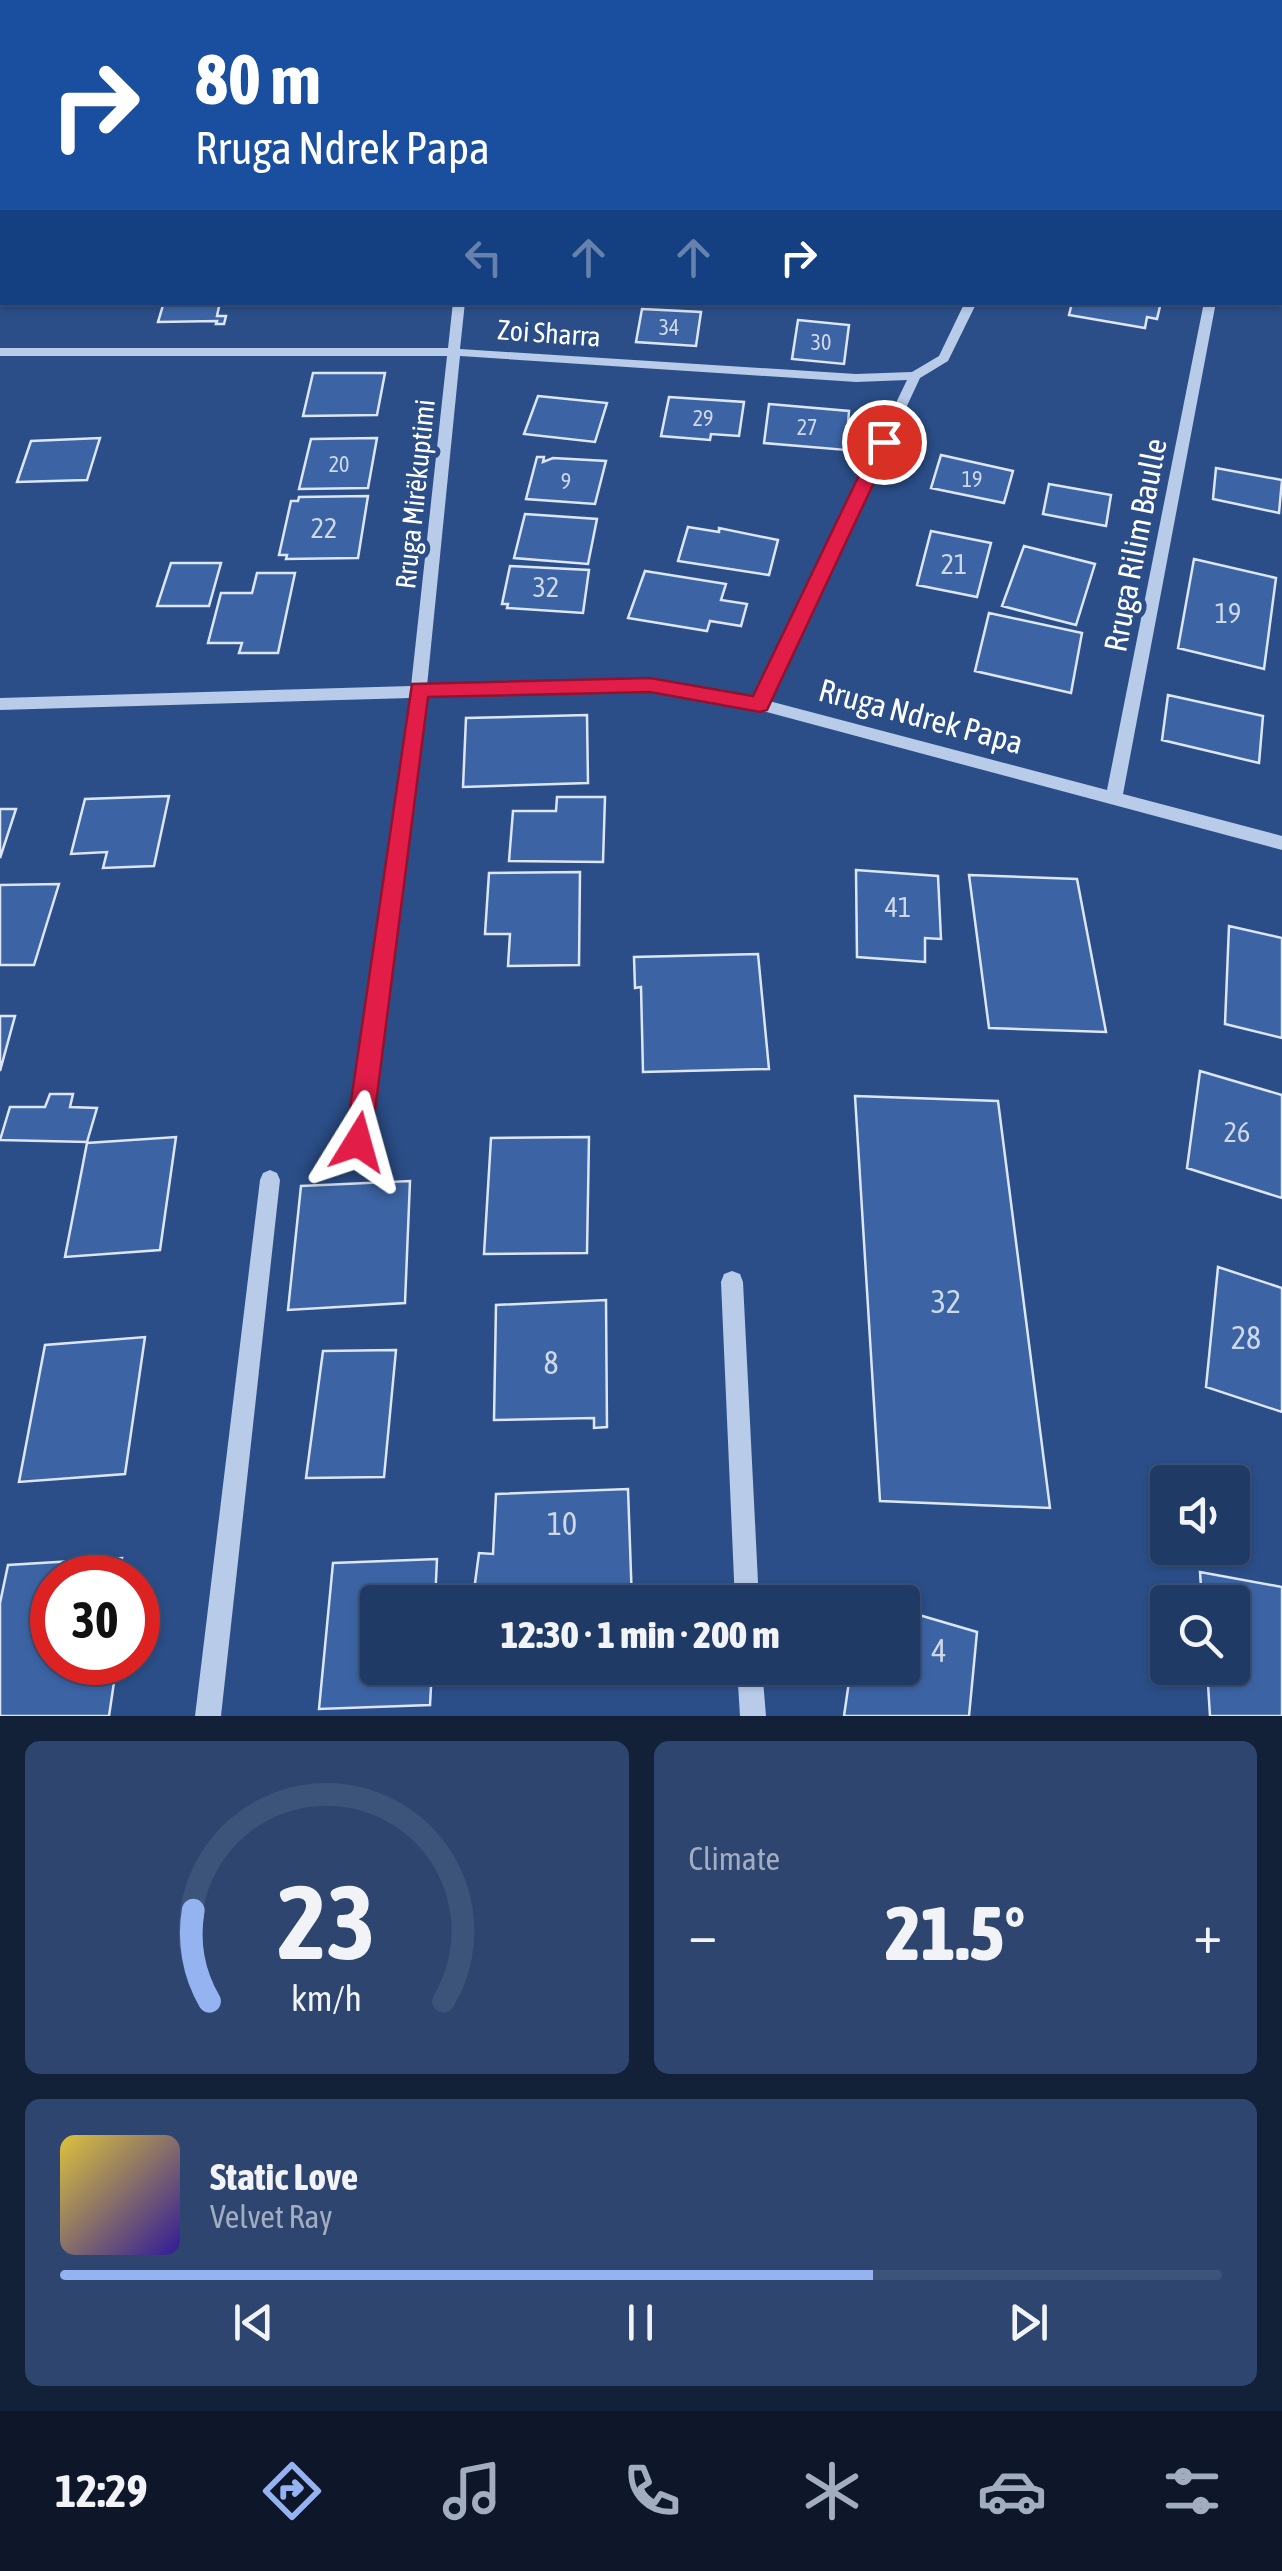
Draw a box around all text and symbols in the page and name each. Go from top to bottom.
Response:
text: 80 m [195,39,321,119]
icon: right [30,40,160,170]
text: Rruga Ndrek Papa [195,122,490,174]
icon: left [456,230,511,285]
icon: ahead [561,230,616,285]
icon: ahead [666,230,721,285]
icon: right [771,230,826,285]
street label: Zoi Sharra [496,313,602,353]
house number: 34 [659,314,679,340]
house number: 30 [811,329,831,355]
street label: Rruga Mirëkuptimi [389,398,441,590]
pin [842,400,927,485]
house number: 29 [693,405,713,431]
house number: 27 [797,414,817,440]
icon: arrive [857,415,912,470]
street label: Rruga Rilim Baulle [1096,435,1174,655]
house number: 20 [329,451,349,477]
house number: 19 [962,466,982,492]
house number: 9 [561,468,571,494]
house number: 22 [311,512,337,544]
house number: 21 [941,548,967,580]
house number: 32 [533,571,559,603]
house number: 19 [1215,597,1241,629]
street label: Rruga Ndrek Papa [815,671,1027,761]
house number: 41 [885,891,911,923]
position arrow [306,1090,410,1194]
house number: 26 [1224,1116,1250,1148]
house number: 32 [931,1283,961,1320]
house number: 28 [1231,1319,1261,1356]
house number: 8 [543,1344,559,1381]
map controls [1150,1465,1250,1685]
button: sound [1150,1465,1250,1565]
house number: 10 [547,1505,577,1542]
speed limit sign: 30 [30,1555,160,1685]
button: search [1150,1585,1250,1685]
text: 12:30 · 1 min · 200 m [500,1613,780,1656]
house number: 4 [931,1632,947,1669]
text: Climate [689,1840,780,1877]
text: 23 [278,1862,376,1981]
text: 21.5° [885,1890,1025,1976]
text: − [689,1902,717,1965]
text: + [1193,1902,1222,1965]
text: km/h [291,1978,362,2019]
text: Static Love [210,2155,358,2198]
text: Velvet Ray [210,2198,332,2235]
icon: previous [226,2295,281,2350]
icon: pause [613,2295,668,2350]
icon: next [1001,2295,1056,2350]
icon: directions [257,2456,327,2526]
icon: music [437,2456,507,2526]
icon: phone [617,2456,687,2526]
icon: climate [797,2456,867,2526]
icon: car [977,2456,1047,2526]
icon: filters [1157,2456,1227,2526]
text: 12:29 [55,2465,148,2517]

